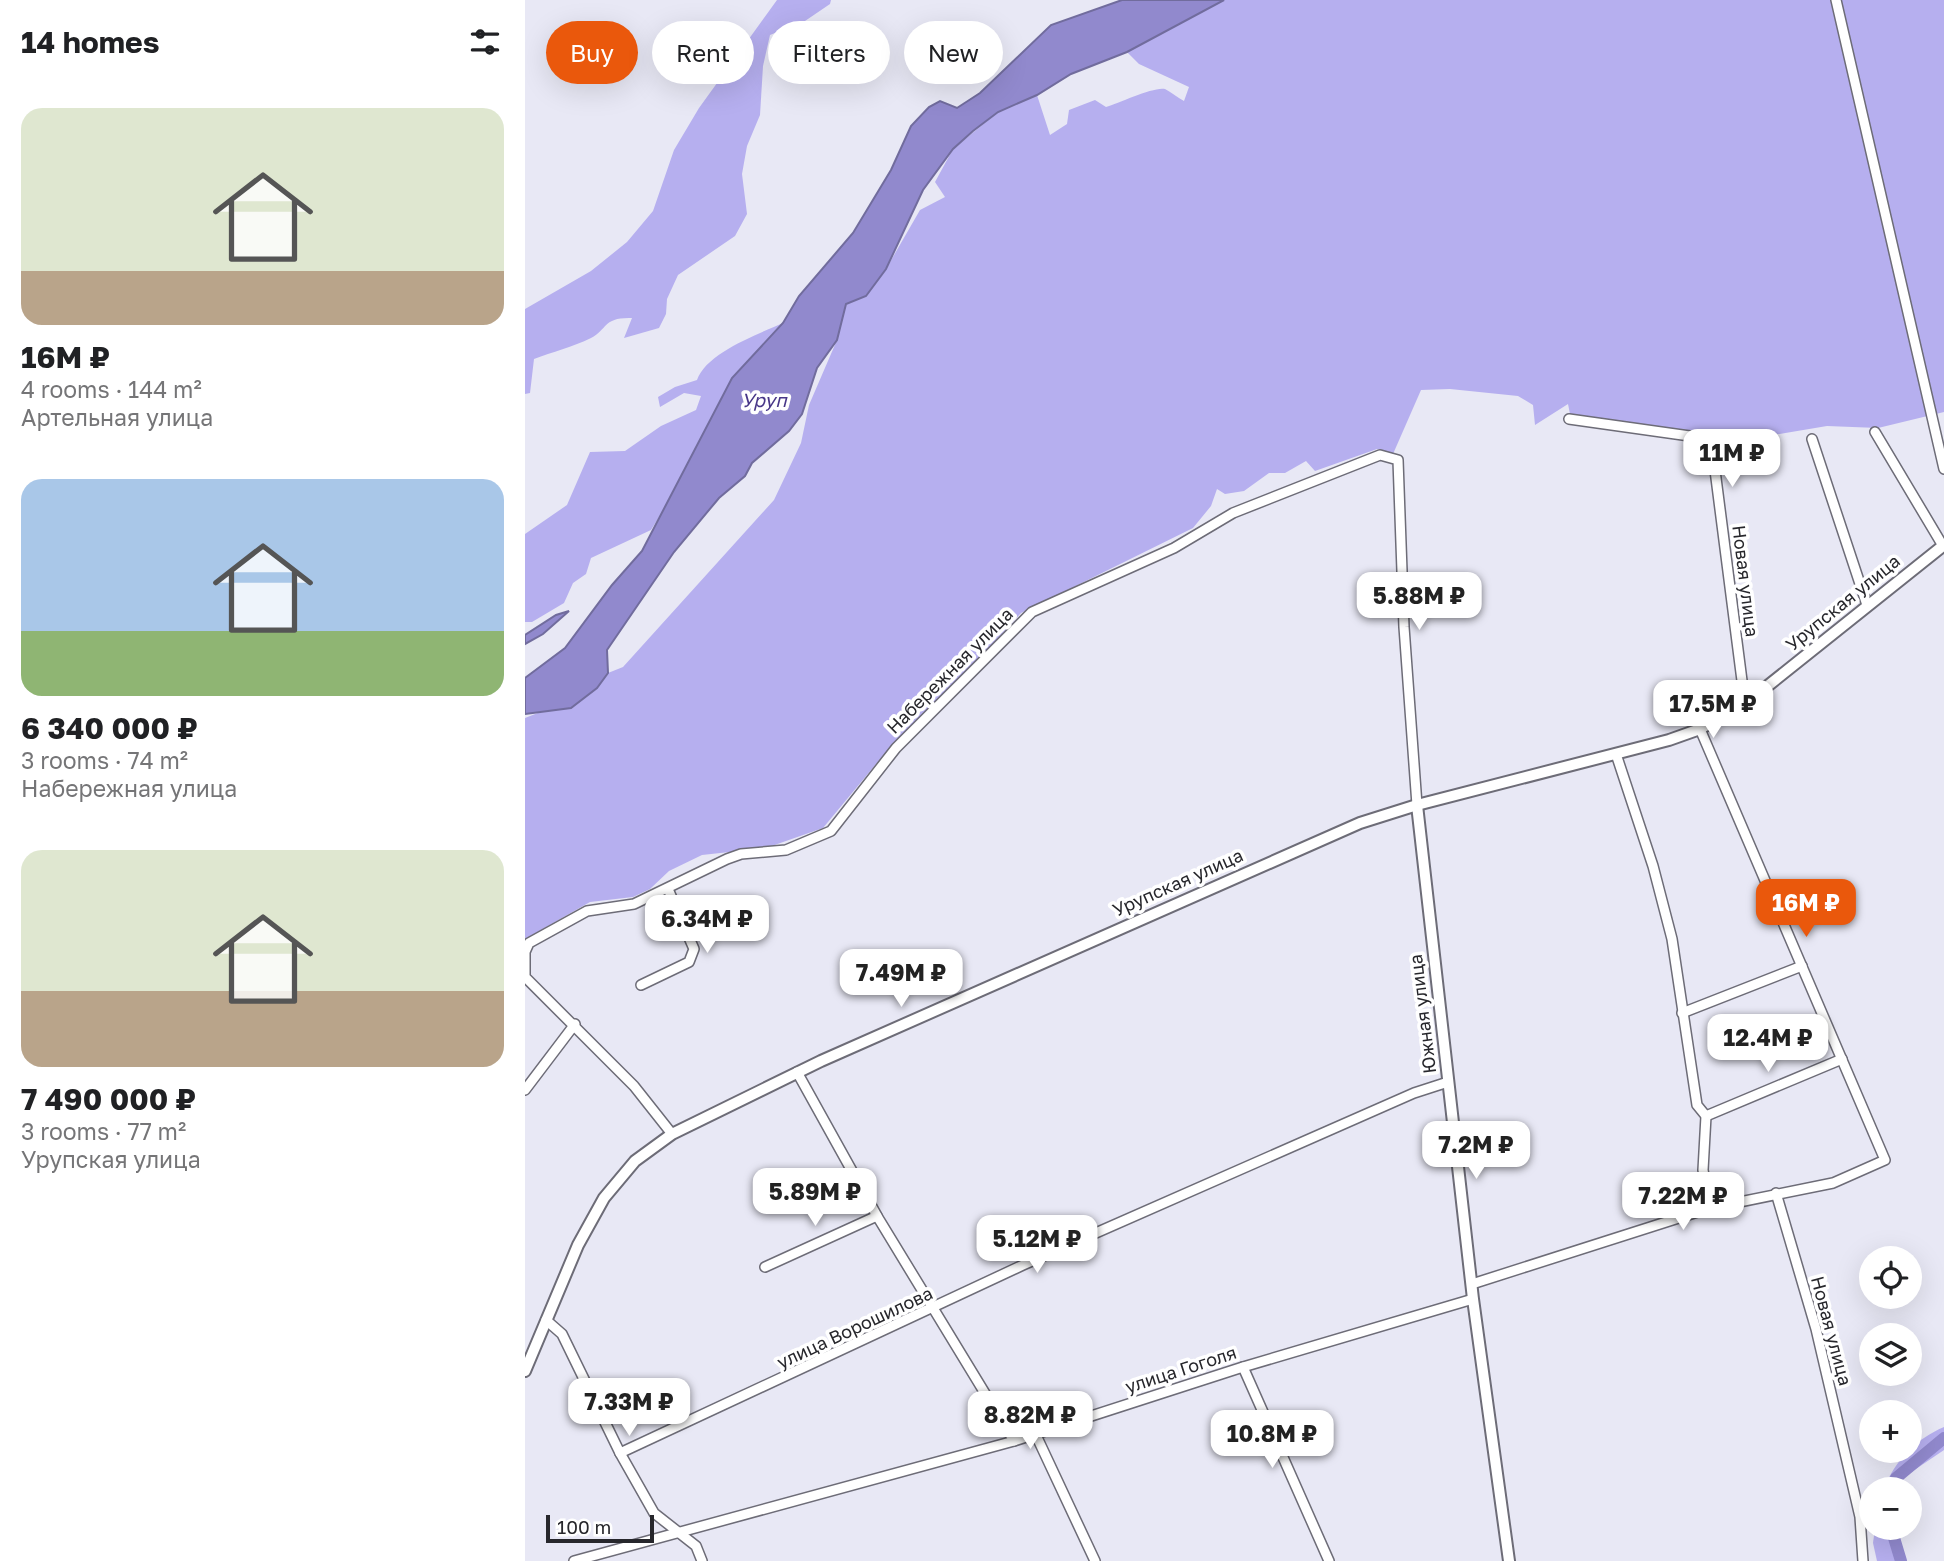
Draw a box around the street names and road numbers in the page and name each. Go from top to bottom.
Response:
street label: Новая улица [1728,524,1764,638]
street label: Урупская улица [1781,549,1904,655]
street label: Набережная улица [882,603,1017,738]
street label: Урупская улица [1109,843,1246,921]
street label: Южная улица [1404,953,1440,1075]
street label: Новая улица [1807,1274,1857,1388]
street label: улица Ворошилова [773,1281,936,1373]
street label: улица Гоголя [1122,1341,1239,1397]

